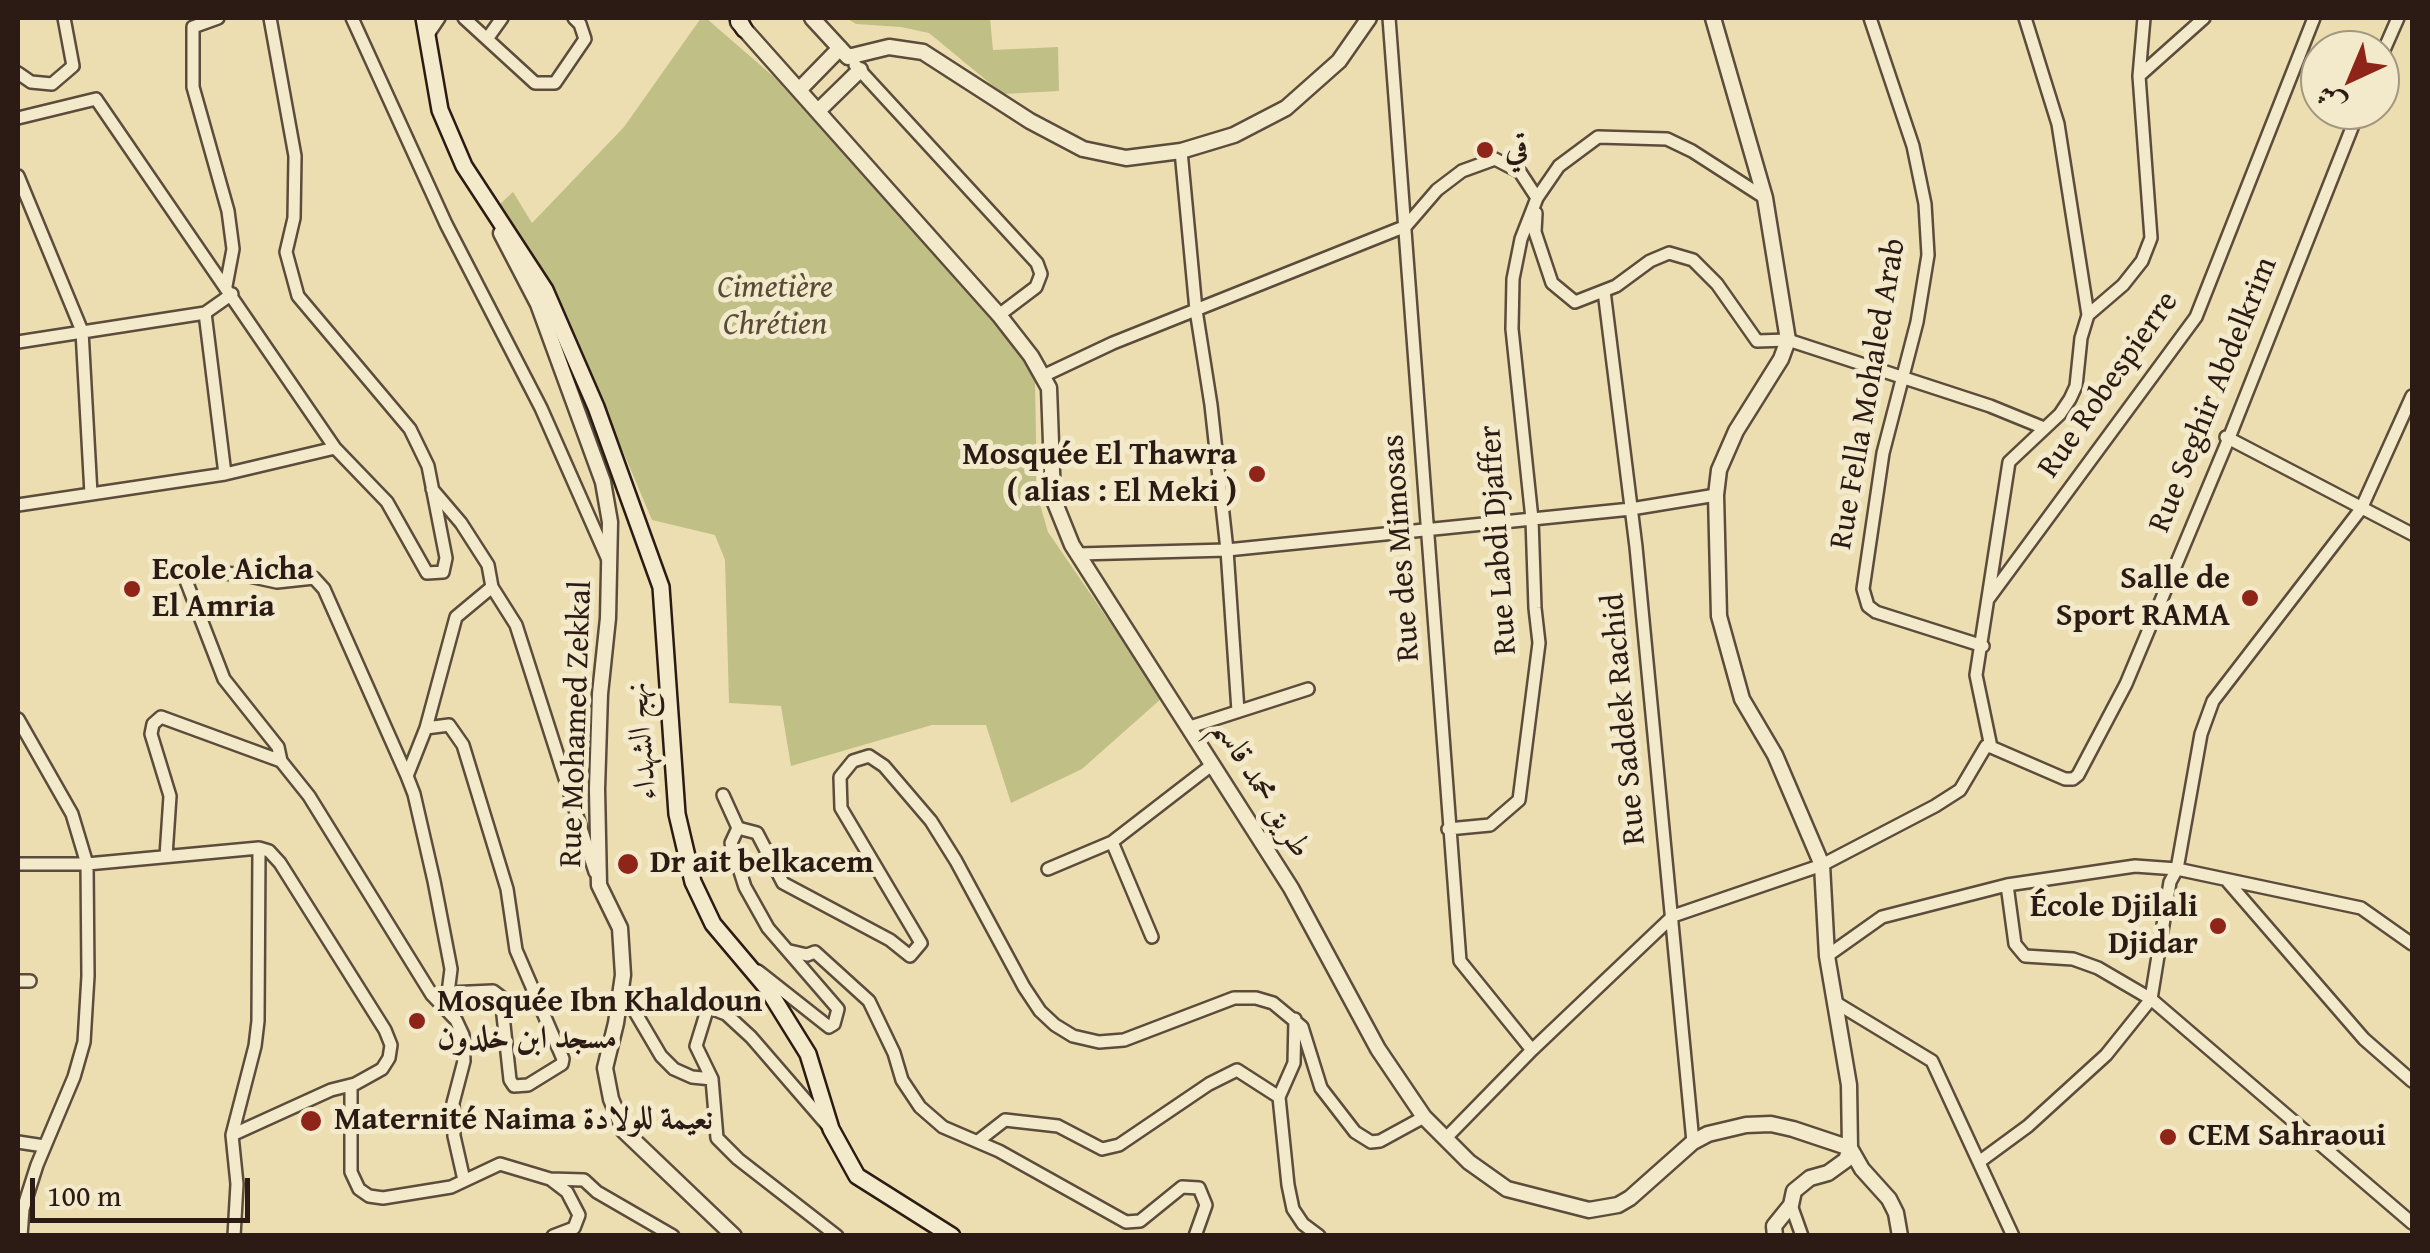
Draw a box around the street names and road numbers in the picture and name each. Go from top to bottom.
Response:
street label: Rue Fella Mohaled Arab [1823,236,1915,552]
street label: Rue Seghir Abdelkrim [2141,252,2287,538]
street label: Rue Robespierre [2030,284,2188,486]
street label: Rue Labdi Djaffer [1472,424,1526,656]
street label: Rue des Mimosas [1375,433,1429,663]
street label: Rue Mohamed Zekkal [553,580,601,868]
street label: Rue Saddek Rachid [1595,592,1655,846]
street label: نهج الشهداء [619,680,667,802]
street label: طريق محمد قاسم [1203,712,1319,866]

